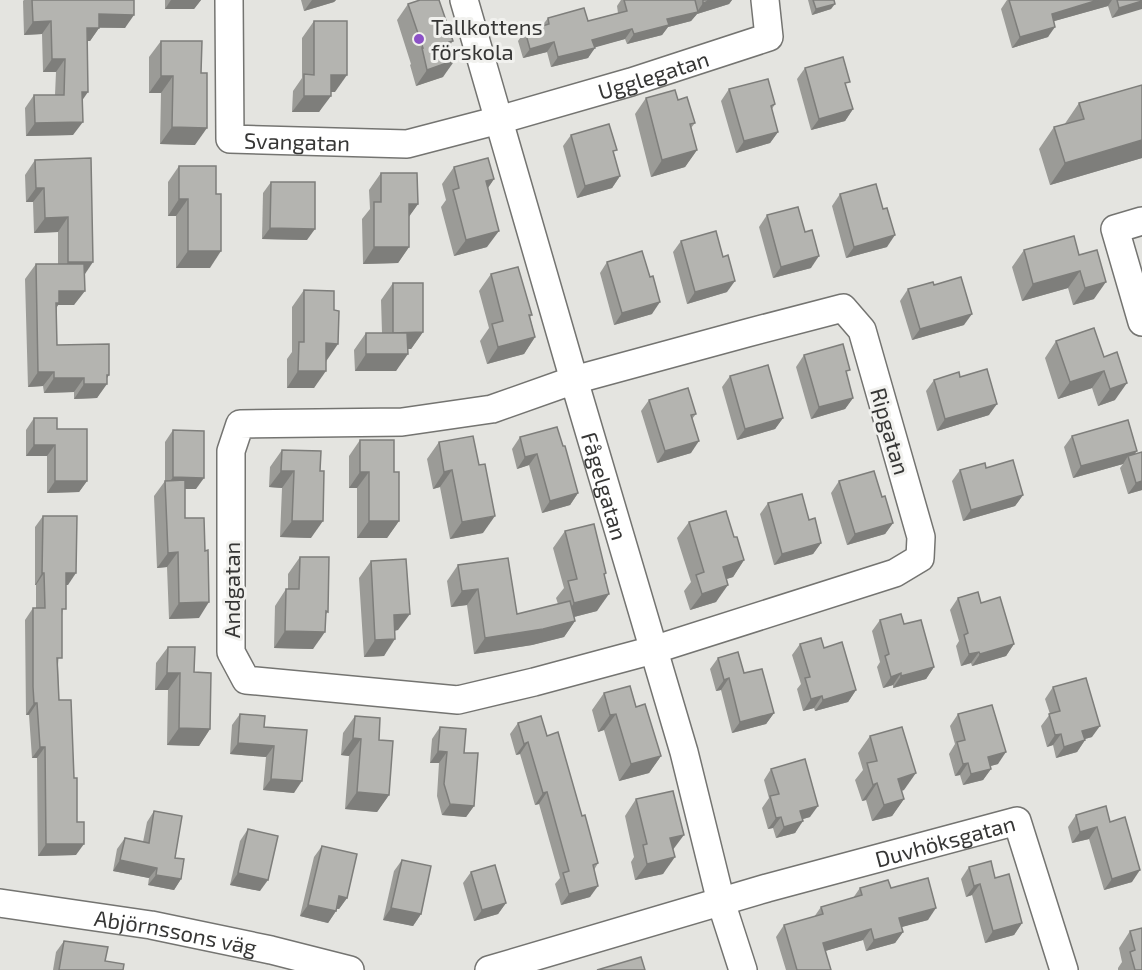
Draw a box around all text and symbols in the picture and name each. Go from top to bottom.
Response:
place label: Tallkottens förskola [431,13,543,64]
marker: Tallkottens förskola [412,32,426,46]
street label: Ugglegatan [595,45,712,104]
street label: Svangatan [244,126,350,155]
street label: Ripgatan [866,384,916,478]
street label: Fågelgatan [577,429,634,543]
street label: Andgatan [218,542,244,638]
street label: Duvhöksgatan [872,809,1018,872]
street label: Abjörnssons väg [93,904,259,960]

